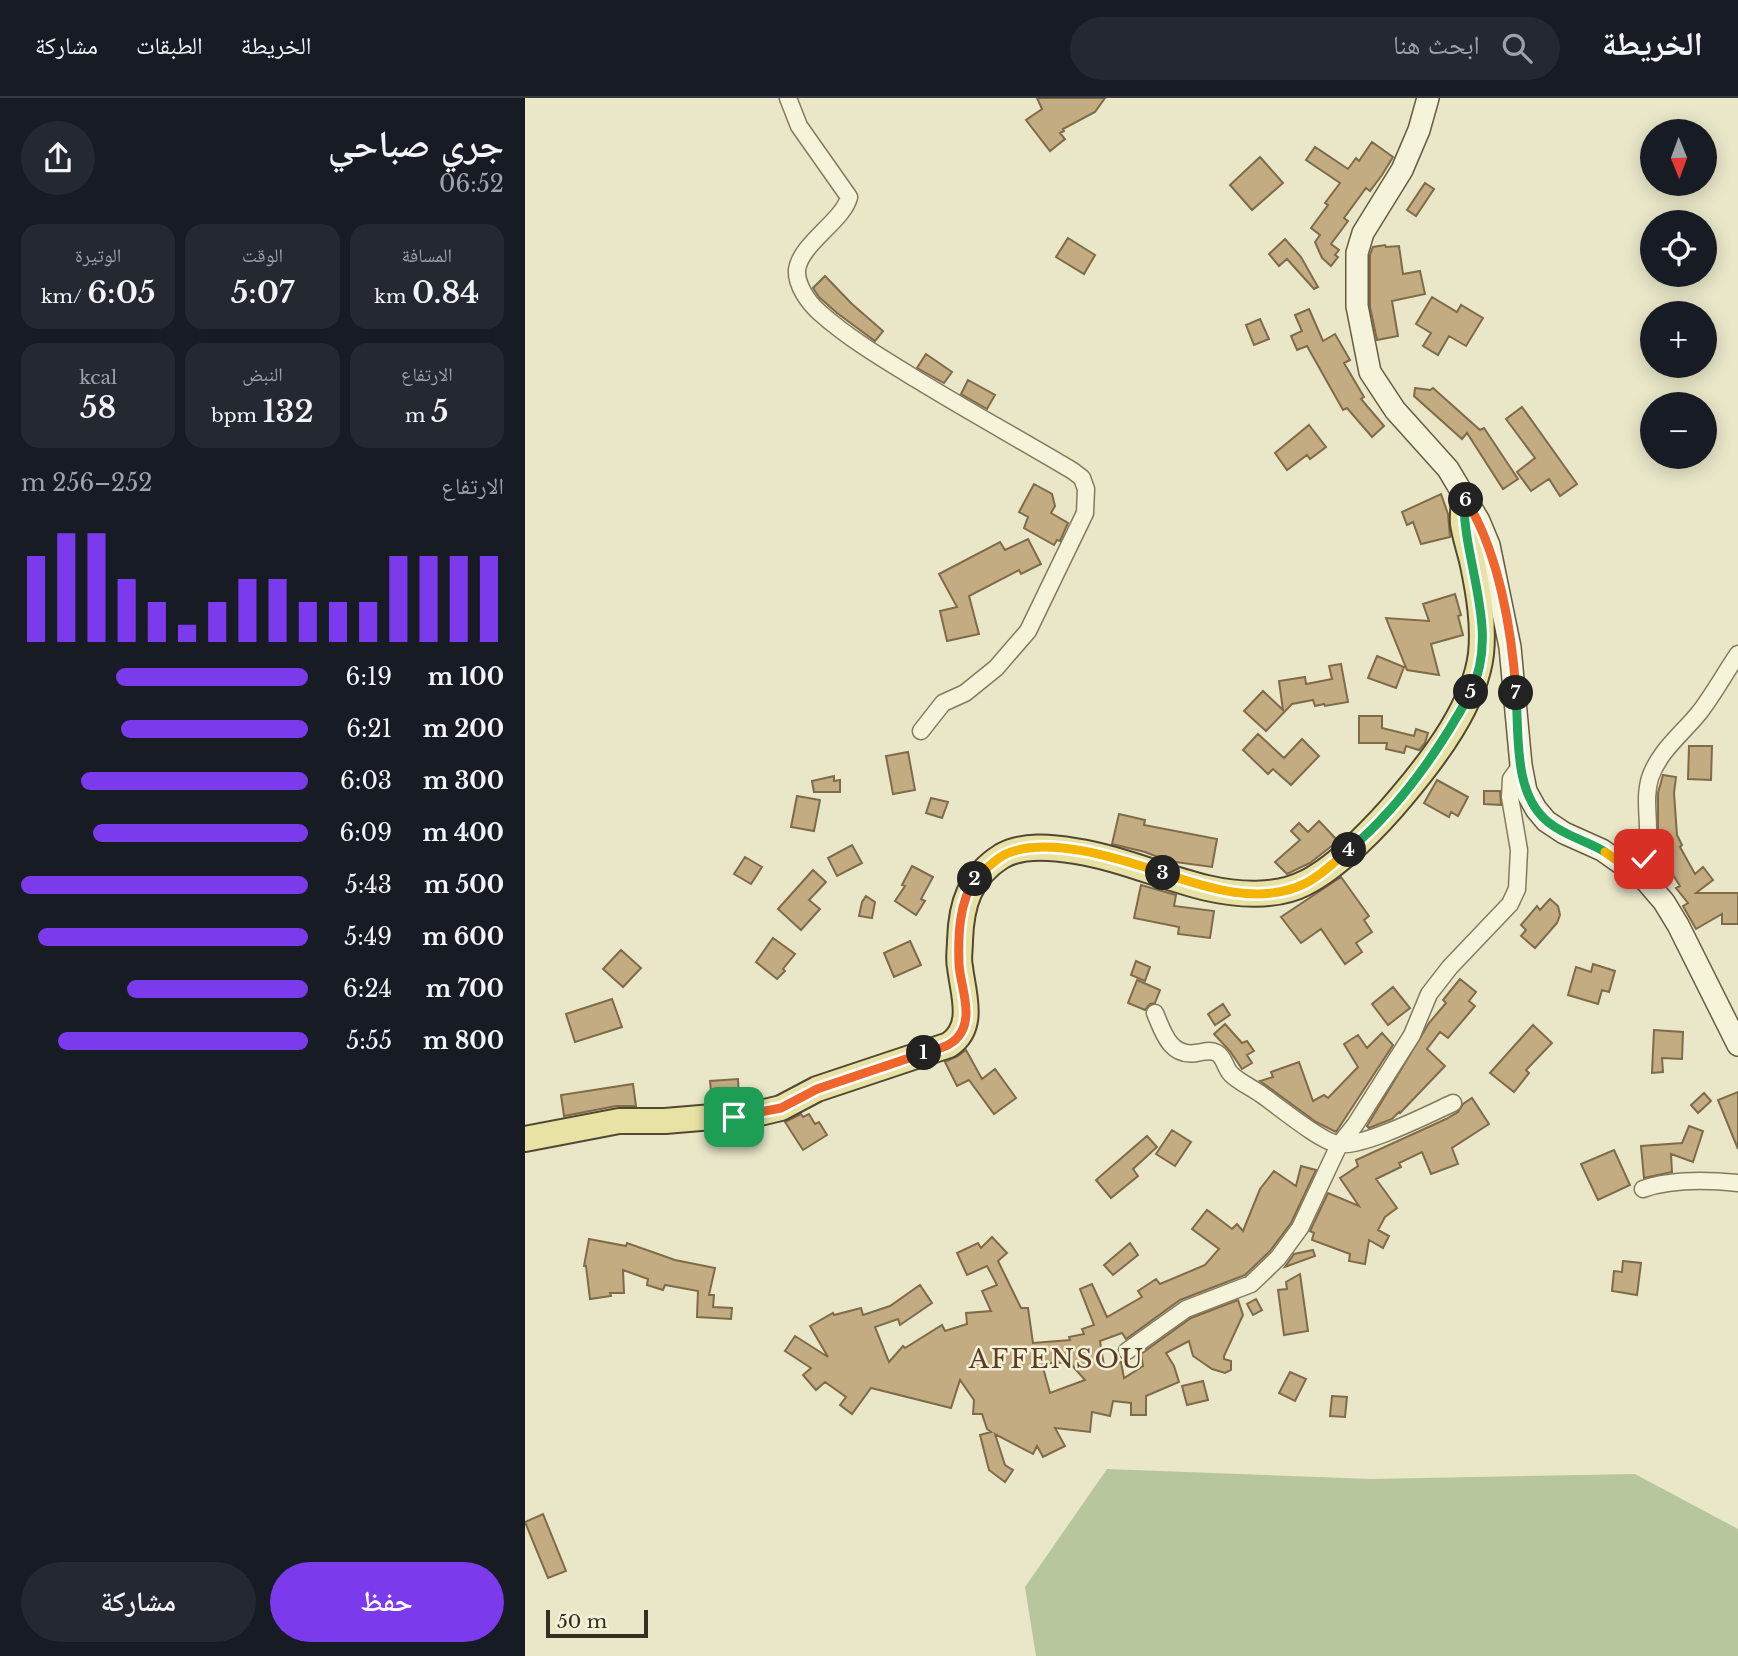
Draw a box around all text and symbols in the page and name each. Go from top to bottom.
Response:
search box [1070,17,1560,80]
text: الخريطة [1602,23,1703,64]
text: ابحث هنا [1393,29,1480,61]
icon: search [1498,29,1536,67]
text: مشاركة [35,31,98,60]
text: الطبقات [136,31,203,60]
text: الخريطة [241,31,311,60]
north arrow [1640,119,1717,196]
map controls [1640,119,1717,469]
text: جري صباحي [328,120,504,167]
button: share [21,121,95,195]
text: 06:52 [439,170,504,198]
button: locate [1640,210,1717,287]
text: الوتيرة [75,244,121,267]
text: الوقت [242,244,283,267]
text: المسافة [402,244,452,267]
text: 6:05 [87,274,155,311]
text: 5:07 [231,274,294,311]
text: 0.84 [412,274,479,311]
text: /km [41,285,87,308]
text: km [374,285,412,308]
button: + [1640,301,1717,378]
text: النبض [242,363,283,386]
text: الارتفاع [401,363,453,386]
text: kcal [79,366,117,389]
text: 58 [80,389,116,426]
button: − [1640,392,1717,469]
text: 132 [262,393,314,430]
text: 5 [431,393,449,430]
text: bpm [211,404,262,427]
text: m [405,404,431,427]
text: 252–256 m [21,469,152,497]
text: الارتفاع [441,472,504,500]
pin: 6 [1448,482,1483,518]
text: 6 [1459,488,1472,511]
text: 6:19 [346,663,392,691]
text: 100 m [428,663,504,691]
pin: 5 [1453,674,1489,710]
pin: 7 [1499,676,1534,710]
text: 5 [1465,680,1476,703]
text: 7 [1511,681,1520,704]
text: 6:21 [346,715,392,743]
text: 200 m [423,715,504,743]
text: 6:03 [340,767,392,795]
text: 300 m [423,767,504,795]
text: 6:09 [339,819,392,847]
text: 400 m [422,819,504,847]
pin [1614,829,1674,889]
pin: 4 [1331,832,1367,868]
text: 4 [1342,838,1355,861]
icon: check [1625,840,1663,878]
pin: 3 [1145,856,1181,890]
text: 3 [1156,861,1169,884]
pin: 2 [958,862,993,896]
text: 2 [968,867,981,890]
text: 5:43 [345,871,392,899]
text: 500 m [424,871,504,899]
text: 5:49 [344,923,392,951]
text: 600 m [422,923,504,951]
text: 6:24 [343,975,392,1003]
text: 700 m [426,975,504,1003]
text: 5:55 [346,1027,392,1055]
text: 800 m [423,1027,504,1055]
pin: 1 [907,1035,941,1070]
text: 1 [919,1041,928,1064]
pin [704,1087,764,1147]
icon: arrive [715,1098,753,1136]
district label: AFFENSOU [968,1343,1145,1375]
button: مشاركة [21,1562,256,1642]
button: حفظ [270,1562,504,1642]
scale bar [546,1607,647,1639]
text: 50 m [557,1610,607,1633]

